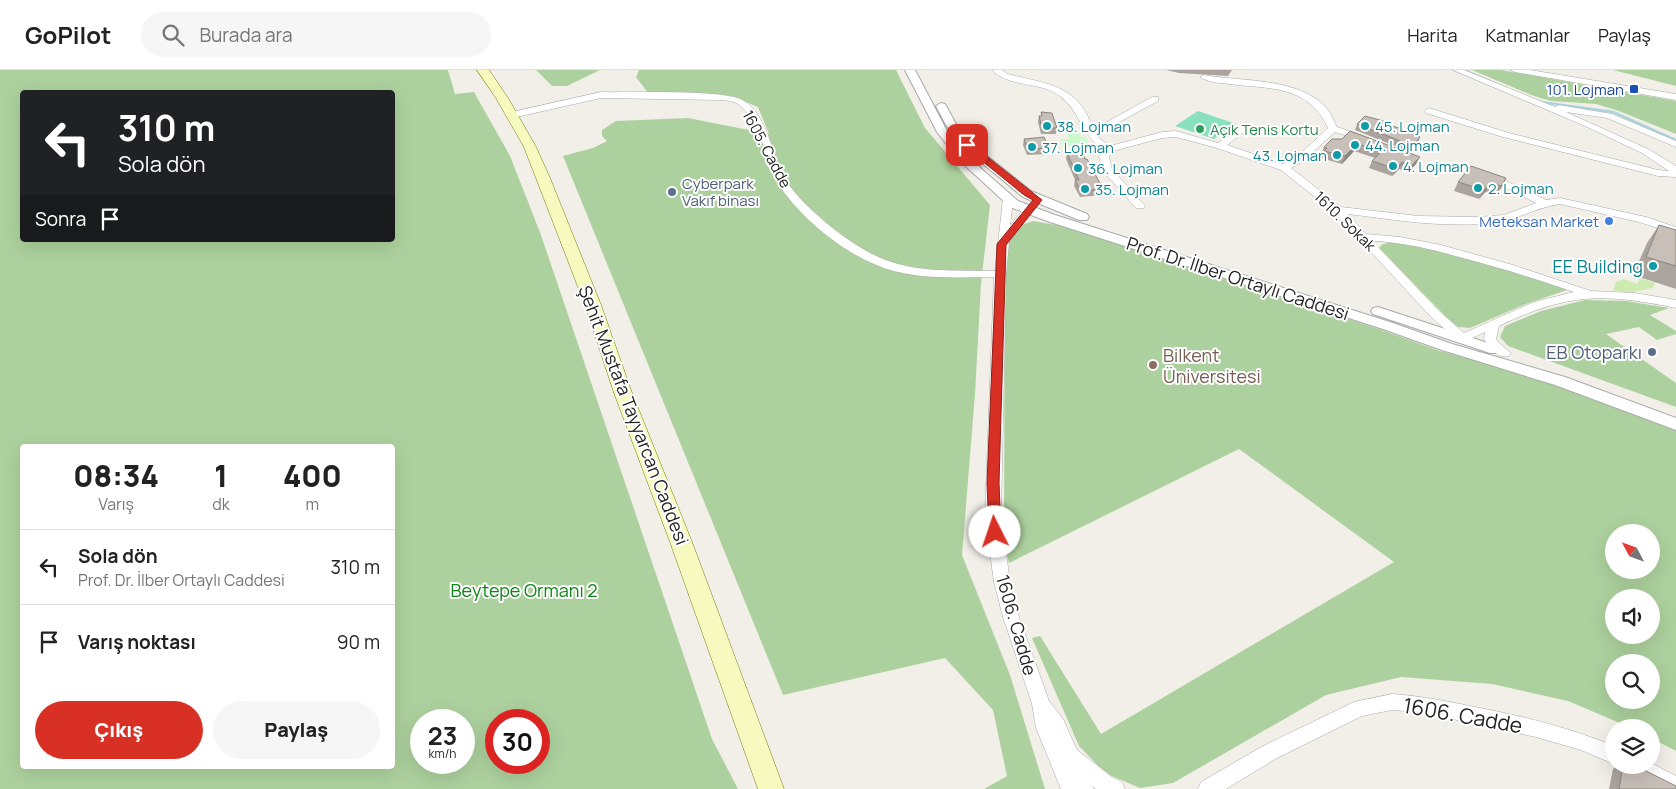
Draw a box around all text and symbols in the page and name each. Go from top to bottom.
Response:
search box [141,12,491,57]
text: GoPilot [25,18,111,51]
icon: search [159,21,187,49]
text: Burada ara [199,22,293,48]
text: Harita [1407,23,1457,47]
text: Katmanlar [1485,23,1570,47]
text: Paylaş [1598,23,1651,47]
place label: 101. Lojman [1547,79,1624,100]
marker: 101. Lojman [1628,83,1640,95]
text: 310 m [118,104,215,152]
street label: 1605. Cadde [738,106,796,192]
icon: left [35,110,100,175]
place label: 38. Lojman [1057,116,1131,137]
place label: 45. Lojman [1375,116,1450,137]
place label: Açık Tenis Kortu [1210,119,1319,140]
marker: 38. Lojman [1041,120,1053,132]
marker: 45. Lojman [1359,120,1371,132]
marker: Açık Tenis Kortu [1194,123,1206,135]
pin [946,124,988,166]
icon: arrive [953,131,981,159]
place label: 44. Lojman [1365,135,1440,156]
place label: 37. Lojman [1042,137,1114,158]
marker: 44. Lojman [1349,139,1361,151]
marker: 37. Lojman [1026,141,1038,153]
place label: 43. Lojman [1253,145,1327,166]
text: Sola dön [118,149,205,179]
marker: 43. Lojman [1331,149,1343,161]
place label: 4. Lojman [1403,156,1469,177]
place label: 36. Lojman [1088,158,1163,179]
marker: 4. Lojman [1387,160,1399,172]
marker: 36. Lojman [1072,162,1084,174]
place label: Cyberpark Vakıf binası [682,173,759,211]
place label: 2. Lojman [1488,178,1554,199]
place label: 35. Lojman [1095,179,1169,200]
marker: 2. Lojman [1472,182,1484,194]
marker: 35. Lojman [1079,183,1091,195]
marker: Cyberpark Vakıf binası [666,186,678,198]
street label: 1610. Sokak [1310,186,1381,256]
icon: arrive [96,205,124,233]
text: Sonra [35,206,86,232]
place label: Meteksan Market [1479,211,1599,232]
marker: Meteksan Market [1603,215,1615,227]
street label: Prof. Dr. İlber Ortaylı Caddesi [1124,231,1352,325]
place label: EE Building [1553,254,1643,278]
marker: EE Building [1647,260,1659,272]
street label: Şehit Mustafa Tayyarcan Caddesi [573,282,695,548]
place label: EB Otoparkı [1546,340,1642,364]
place label: Bilkent Üniversitesi [1163,343,1261,388]
marker: EB Otoparkı [1646,346,1658,358]
marker: Bilkent Üniversitesi [1147,359,1159,371]
text: 08:34 [73,455,159,496]
text: 1 [214,455,228,496]
text: 400 [283,455,342,496]
text: Varış [98,493,134,515]
text: dk [212,493,230,515]
text: m [306,493,319,515]
position arrow [968,505,1020,557]
north arrow [1605,524,1660,579]
map controls [1605,524,1660,774]
text: Sola dön [78,543,158,569]
icon: left [35,553,63,581]
text: 310 m [331,554,380,580]
text: Prof. Dr. İlber Ortaylı Caddesi [78,569,285,591]
street label: 1606. Cadde [991,572,1043,678]
park label: Beytepe Ormanı 2 [451,578,598,602]
button: sound [1605,589,1660,644]
icon: arrive [35,628,63,656]
text: Varış noktası [78,629,196,655]
text: 90 m [337,629,380,655]
button: search [1605,654,1660,709]
street label: 1606. Cadde [1401,691,1525,739]
button: Çıkış [35,701,203,759]
button: Paylaş [213,701,380,759]
speed limit sign: 30 [485,709,550,774]
text: 23 [428,718,457,753]
button: layers [1605,719,1660,774]
text: km/h [429,745,456,762]

